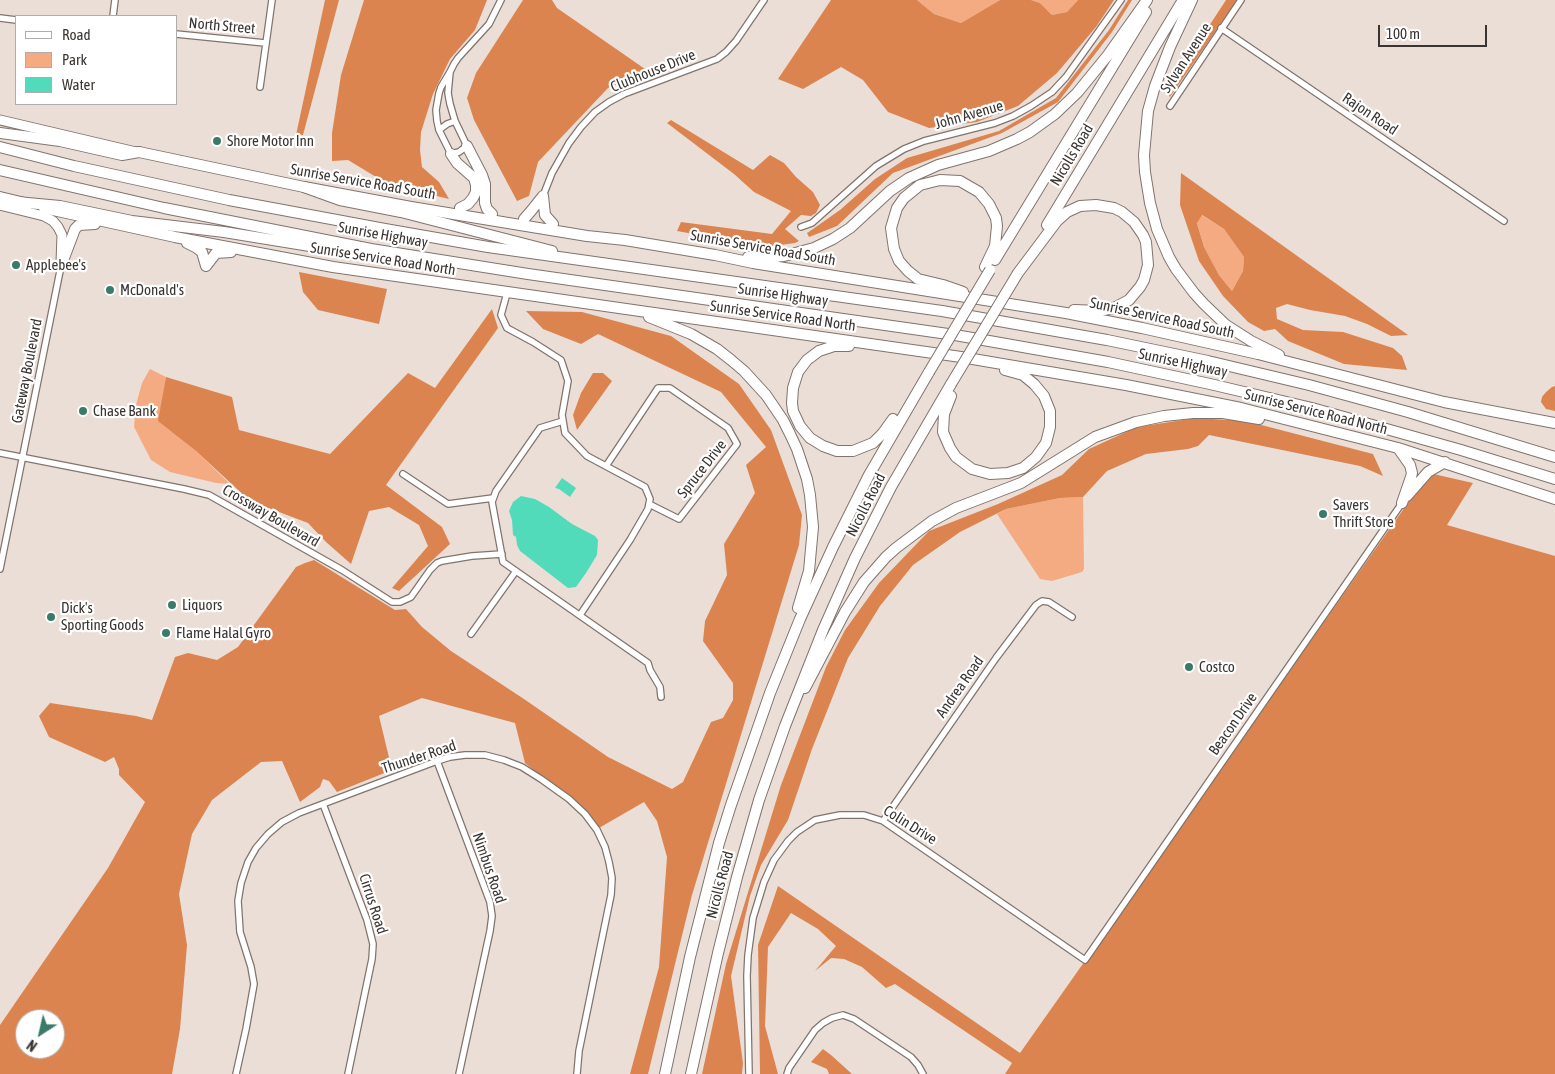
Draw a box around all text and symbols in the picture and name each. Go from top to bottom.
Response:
street label: North Street [188,14,256,38]
legend [15,15,178,105]
scale bar [1380,15,1489,47]
street label: Sylvan Avenue [1157,20,1215,96]
text: 100 m [1386,25,1420,42]
text: Road [62,26,91,43]
street label: Clubhouse Drive [608,46,698,96]
text: Park [62,51,87,68]
text: Water [62,76,95,93]
street label: Rajon Road [1339,89,1401,139]
street label: John Avenue [933,97,1005,133]
street label: Nicolls Road [1047,121,1097,189]
place label: Shore Motor Inn [227,132,314,150]
marker: Shore Motor Inn [211,135,223,147]
street label: Sunrise Service Road South [289,160,437,204]
street label: Sunrise Highway [337,218,429,252]
street label: Sunrise Service Road South [689,226,837,270]
street label: Sunrise Service Road North [309,239,457,279]
place label: Applebee's [26,256,86,274]
marker: Applebee's [10,259,22,271]
street label: Sunrise Highway [737,280,829,310]
place label: McDonald's [120,281,184,299]
marker: McDonald's [104,284,116,296]
street label: Sunrise Service Road South [1088,294,1236,342]
street label: Sunrise Service Road North [709,297,857,335]
street label: Gateway Boulevard [8,317,46,425]
street label: Sunrise Highway [1137,345,1229,381]
street label: Sunrise Service Road North [1243,385,1389,439]
place label: Chase Bank [93,402,156,420]
marker: Chase Bank [77,405,89,417]
street label: Spruce Drive [674,436,730,502]
street label: Nicolls Road [842,470,890,540]
street label: Crossway Boulevard [219,481,323,551]
place label: Savers Thrift Store [1333,496,1394,531]
marker: Savers Thrift Store [1317,508,1329,520]
place label: Liquors [182,596,222,614]
place label: Dick's Sporting Goods [61,599,144,634]
marker: Liquors [166,599,178,611]
marker: Dick's Sporting Goods [45,611,57,623]
place label: Flame Halal Gyro [176,624,271,642]
marker: Flame Halal Gyro [160,627,172,639]
street label: Andrea Road [932,653,988,721]
place label: Costco [1199,658,1235,676]
marker: Costco [1183,661,1195,673]
street label: Beacon Drive [1205,689,1261,759]
street label: Thunder Road [380,737,458,777]
street label: Colin Drive [880,802,940,848]
street label: Nimbus Road [469,830,509,906]
street label: Nicolls Road [702,849,738,921]
street label: Cirrus Road [355,872,391,936]
north arrow [15,1009,65,1059]
text: N [24,1037,40,1054]

